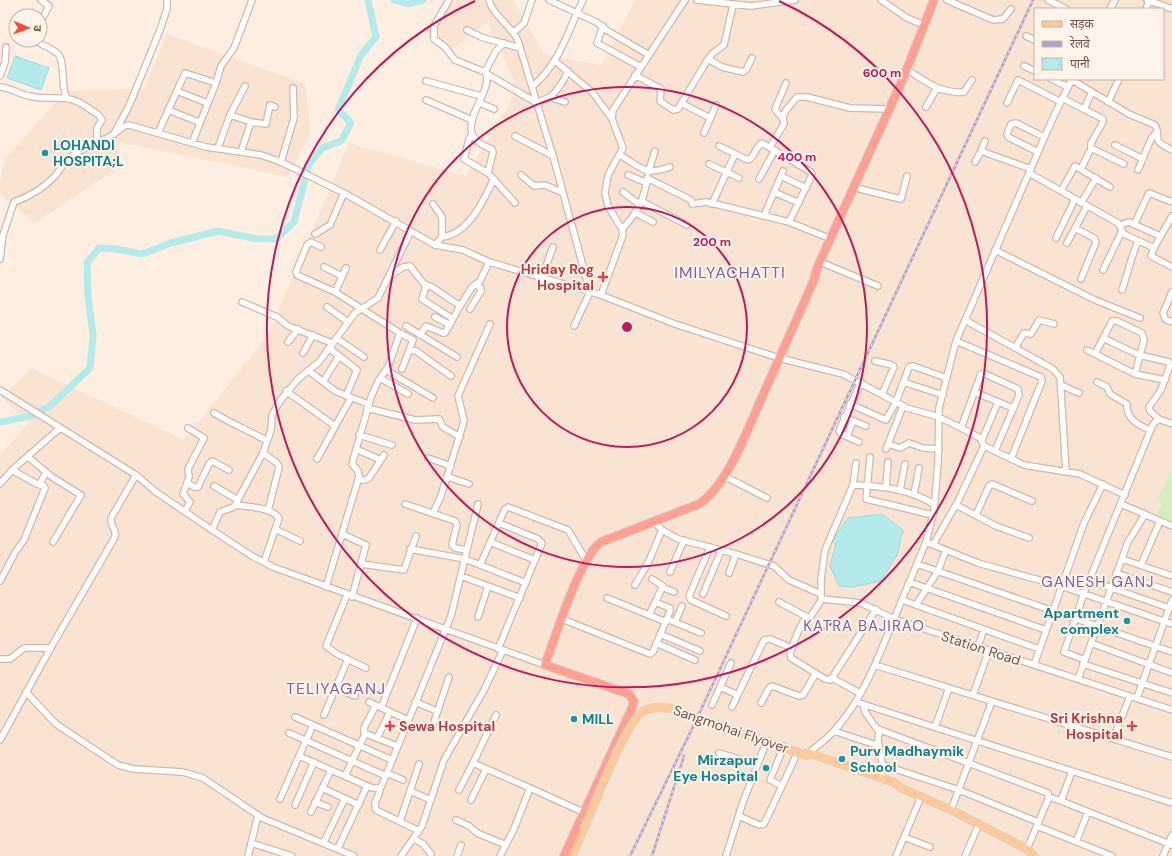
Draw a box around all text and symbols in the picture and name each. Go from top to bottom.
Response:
north arrow [8,8,48,48]
legend [1034,8,1164,80]
text: सड़क [1070,16,1095,32]
text: उ [31,25,45,32]
text: रेलवे [1070,36,1090,52]
text: पानी [1070,56,1091,72]
text: 600 m [863,65,901,81]
place label: LOHANDI HOSPITA;L [53,136,124,170]
marker: LOHANDI HOSPITA;L [40,148,50,158]
text: 400 m [778,149,816,165]
text: 200 m [693,234,731,250]
place label: Hriday Rog Hospital [521,260,594,294]
district label: IMILYACHATTI [674,262,786,283]
marker: Hriday Rog Hospital [597,271,609,283]
centre of rings [620,320,634,334]
district label: GANESH GANJ [1041,572,1155,592]
place label: Apartment complex [1044,604,1119,638]
district label: KATRA BAJIRAO [803,616,925,636]
marker: Apartment complex [1122,616,1132,626]
street label: Station Road [939,627,1023,669]
district label: TELIYAGANJ [286,678,386,699]
street label: Sangmohai Flyover [671,701,791,757]
place label: Sri Krishna Hospital [1050,709,1123,743]
place label: MILL [582,710,614,728]
marker: MILL [569,714,579,724]
place label: Sewa Hospital [399,717,495,735]
marker: Sewa Hospital [384,720,396,732]
marker: Sri Krishna Hospital [1126,720,1138,732]
place label: Purv Madhaymik School [850,742,964,776]
place label: Mirzapur Eye Hospital [673,751,758,785]
marker: Purv Madhaymik School [837,754,847,764]
marker: Mirzapur Eye Hospital [761,763,771,773]

